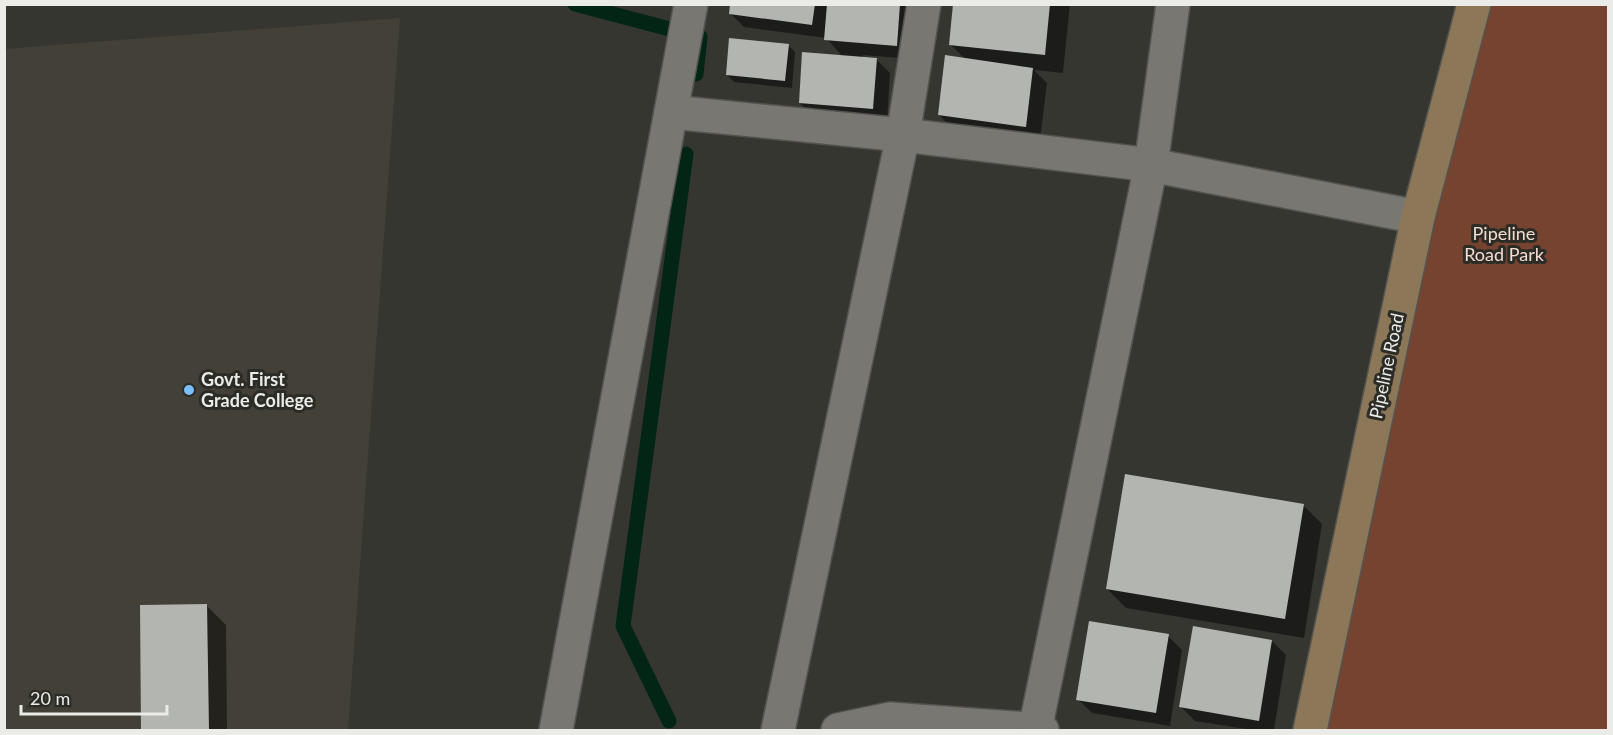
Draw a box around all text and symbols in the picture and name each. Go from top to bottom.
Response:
park label: Pipeline Road Park [1464,222,1545,265]
street label: Pipeline Road [1364,311,1408,421]
place label: Govt. First Grade College [201,368,314,411]
marker: Govt. First Grade College [182,383,196,397]
scale bar [21,678,166,716]
text: 20 m [30,687,70,709]

